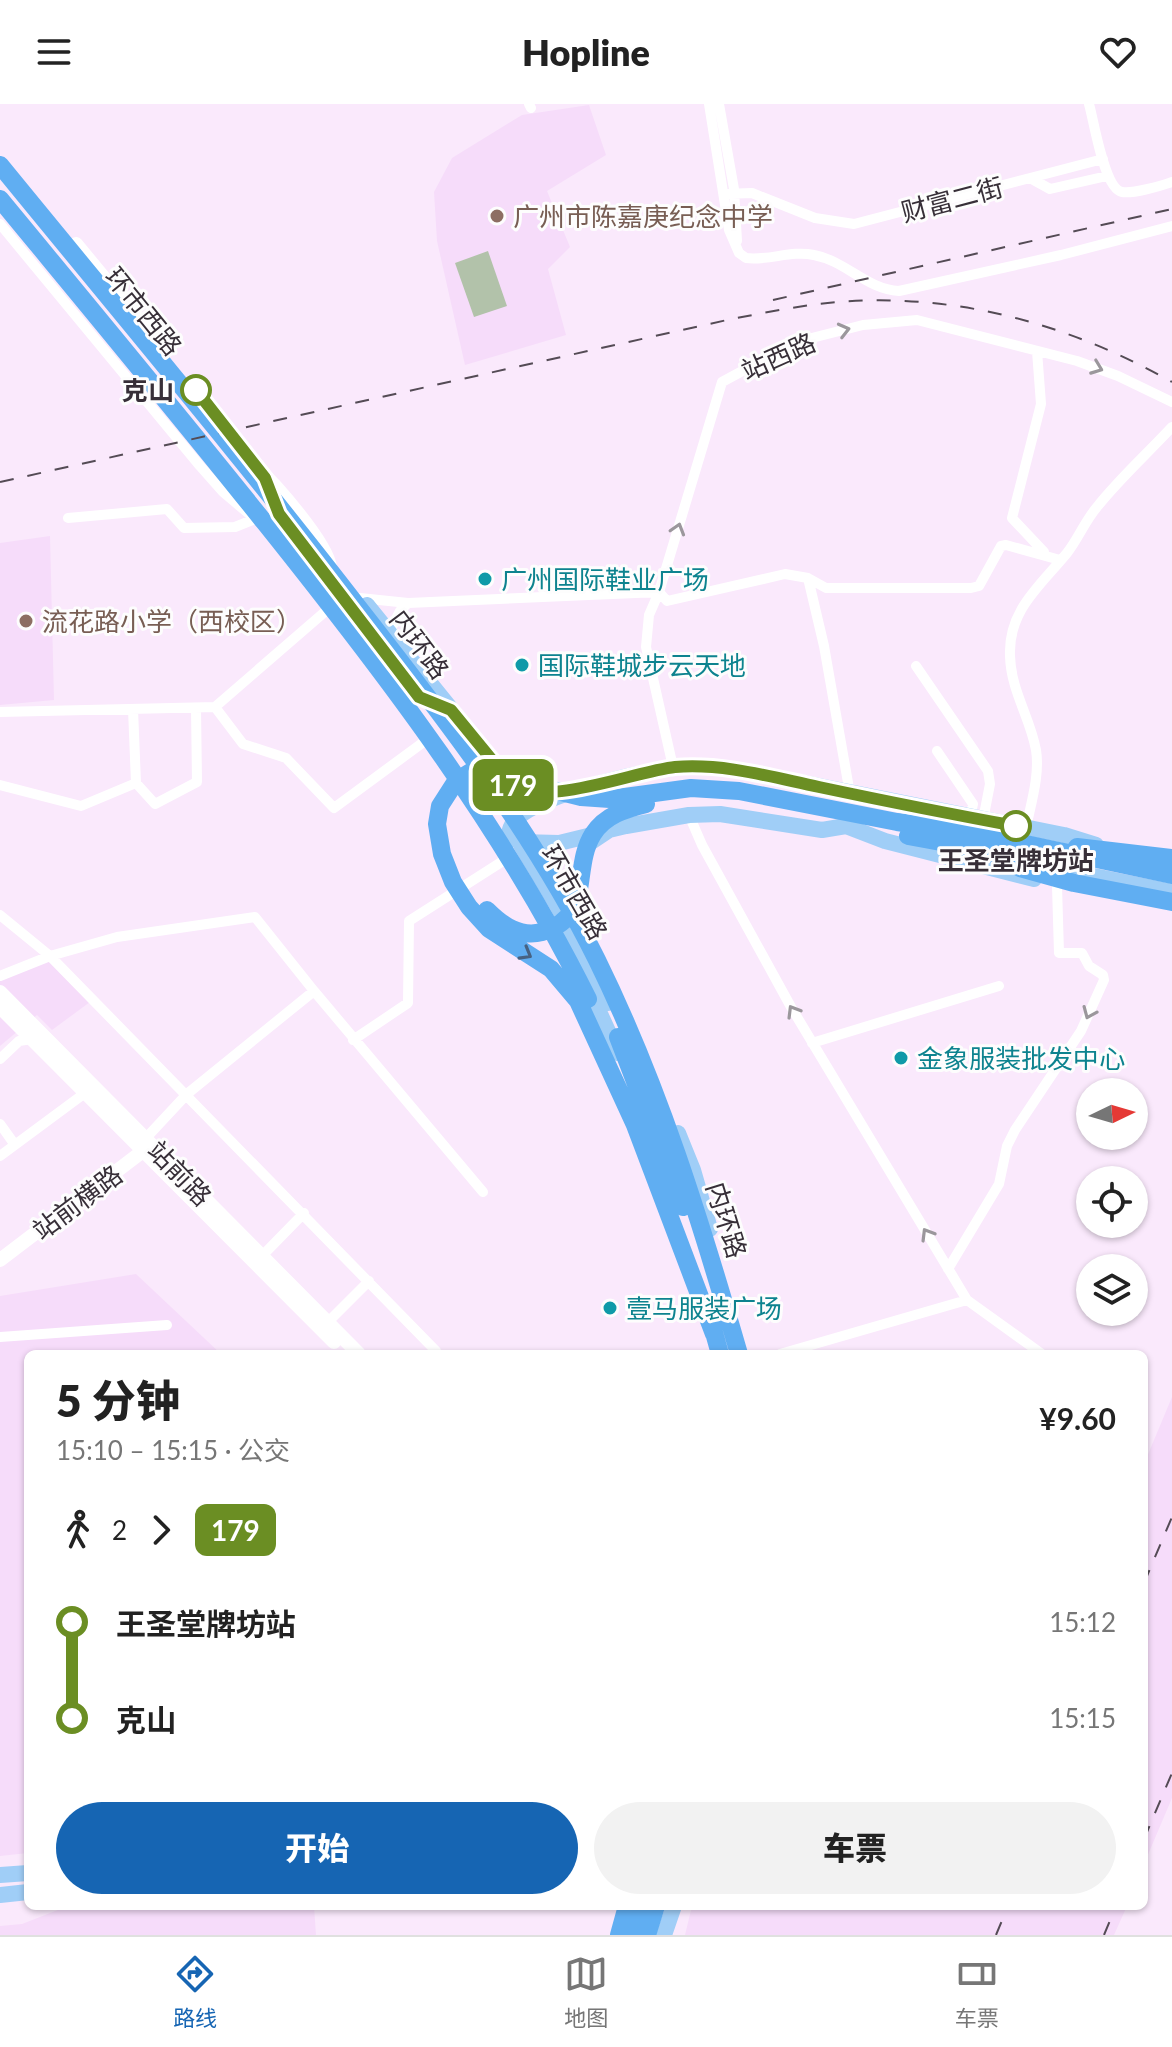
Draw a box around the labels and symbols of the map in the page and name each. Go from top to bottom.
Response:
street label: 财富二街 [898,170,1006,228]
place label: 广州市陈嘉庚纪念中学 [513,200,773,232]
marker: 广州市陈嘉庚纪念中学 [488,207,506,225]
street label: 环市西路 [99,261,189,361]
one-way arrow [837,322,851,339]
street label: 站西路 [736,326,820,386]
one-way arrow [1089,358,1103,375]
place label: 克山 [122,374,174,406]
marker: 克山 [181,375,211,405]
one-way arrow [669,523,685,537]
place label: 广州国际鞋业广场 [501,563,709,595]
marker: 广州国际鞋业广场 [476,570,494,588]
street label: 内环路 [384,603,456,685]
place label: 流花路小学（西校区） [42,605,302,637]
marker: 流花路小学（西校区） [17,612,35,630]
place label: 国际鞋城步云天地 [538,649,746,681]
marker: 国际鞋城步云天地 [513,656,531,674]
line badge: 179 [467,759,559,811]
marker: 王圣堂牌坊站 [1001,811,1031,841]
street label: 环市西路 [535,839,615,945]
place label: 王圣堂牌坊站 [938,844,1094,876]
one-way arrow [517,944,531,960]
one-way arrow [787,1005,803,1020]
one-way arrow [1083,1005,1099,1019]
place label: 金象服装批发中心 [917,1042,1125,1074]
marker: 金象服装批发中心 [892,1049,910,1067]
north arrow [1076,1078,1148,1150]
street label: 站前路 [141,1134,219,1212]
street label: 站前横路 [26,1158,128,1246]
street label: 内环路 [700,1178,754,1262]
one-way arrow [922,1228,937,1243]
place label: 壹马服装广场 [626,1292,782,1324]
marker: 壹马服装广场 [601,1299,619,1317]

